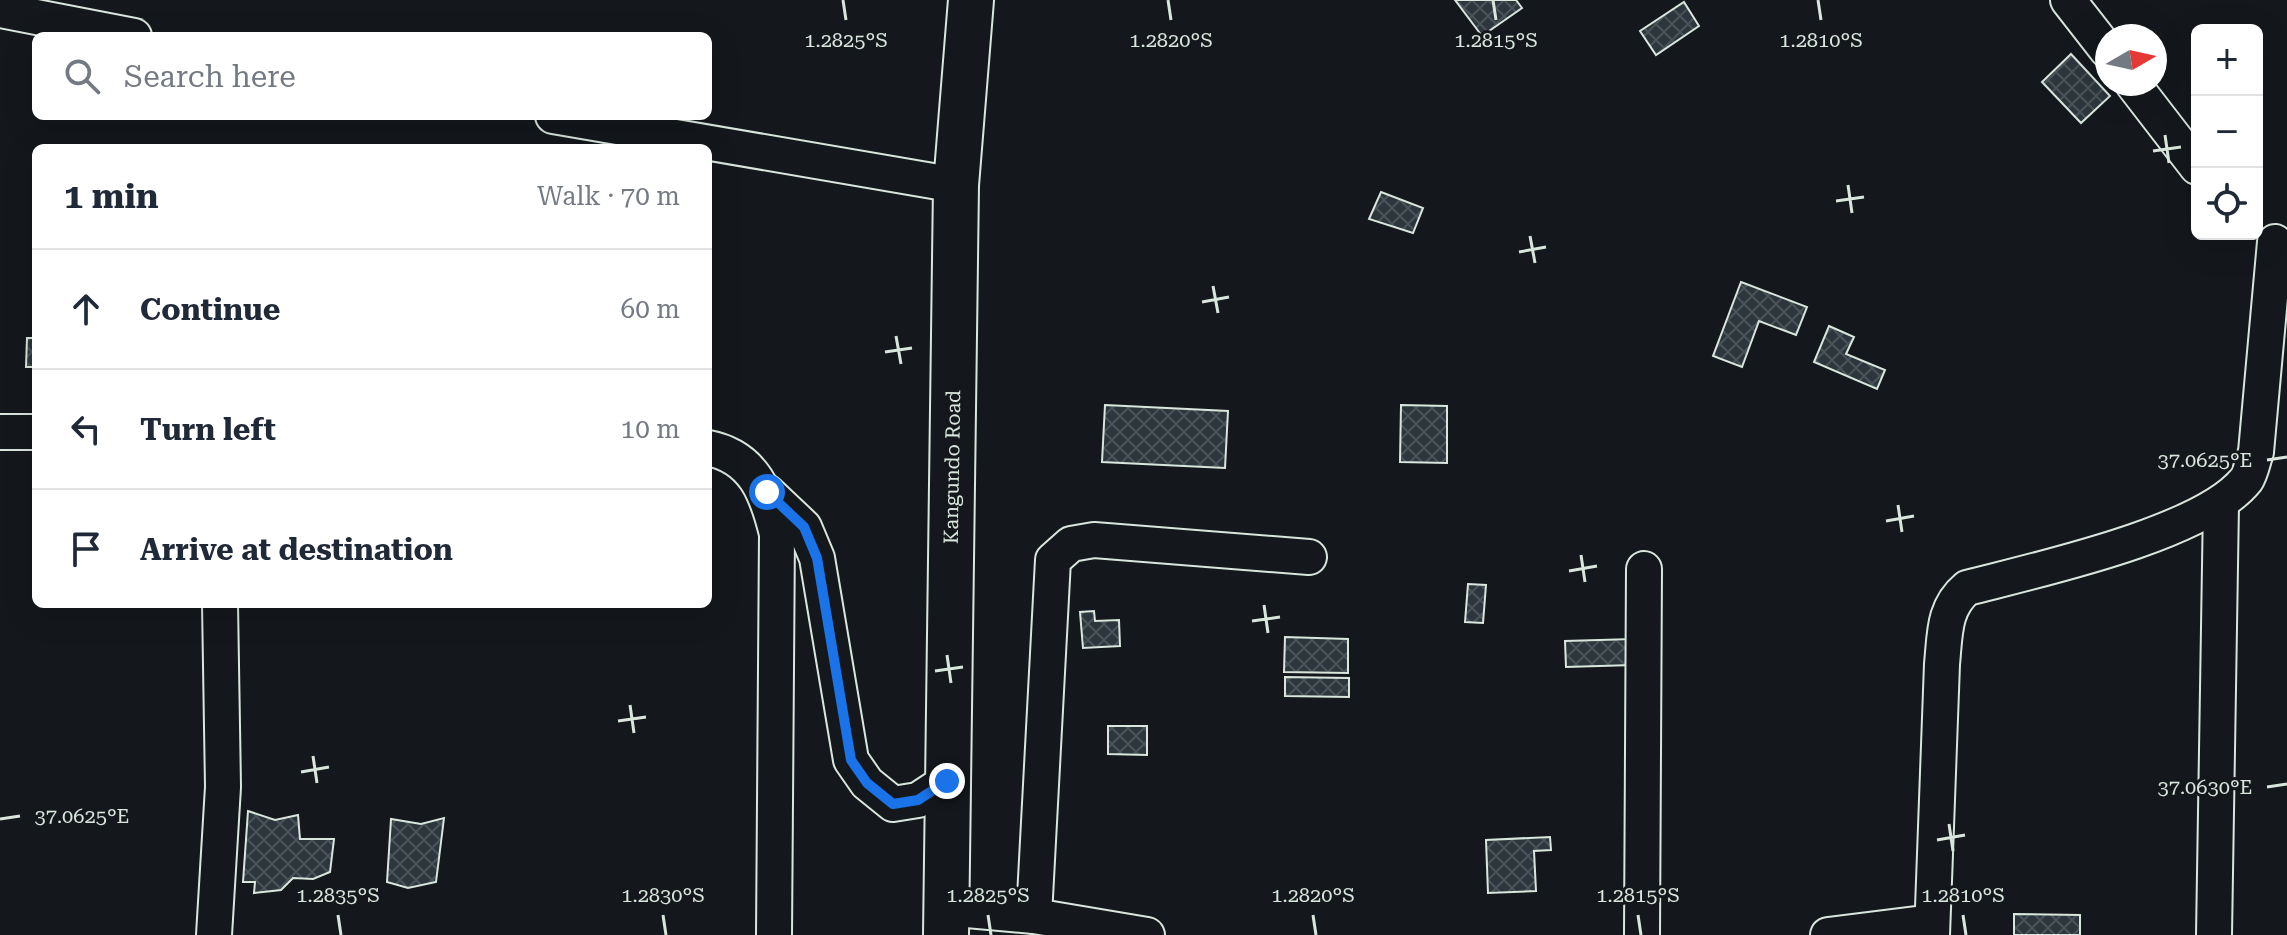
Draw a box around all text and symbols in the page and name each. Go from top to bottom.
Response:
north arrow [2095,24,2167,96]
map controls [2191,24,2263,240]
button: + [2191,24,2263,96]
text: 1.2825°S [804,28,888,52]
text: 1.2820°S [1129,28,1213,52]
text: 1.2815°S [1454,28,1538,52]
text: 1.2810°S [1779,28,1863,52]
search box [32,32,712,120]
icon: search [60,54,104,98]
text: Search here [124,59,296,94]
button: − [2191,96,2263,168]
button: locate [2191,168,2263,240]
text: 1 min [64,176,159,216]
text: Walk · 70 m [537,181,680,211]
icon: ahead [64,287,108,331]
text: Continue [140,292,280,327]
text: 60 m [621,294,680,324]
street label: Kangundo Road [939,390,965,544]
icon: left [64,407,108,451]
text: Turn left [140,412,276,447]
text: 10 m [621,414,680,444]
text: 37.0625°E [2158,448,2252,472]
route start [749,474,785,510]
icon: arrive [64,527,108,571]
text: Arrive at destination [140,532,453,567]
route end [929,763,965,799]
text: 37.0630°E [2158,775,2252,799]
text: 37.0625°E [35,804,129,828]
text: 1.2835°S [296,883,380,907]
text: 1.2830°S [621,883,705,907]
text: 1.2825°S [946,883,1030,907]
text: 1.2820°S [1271,883,1355,907]
text: 1.2815°S [1596,883,1680,907]
text: 1.2810°S [1921,883,2005,907]

